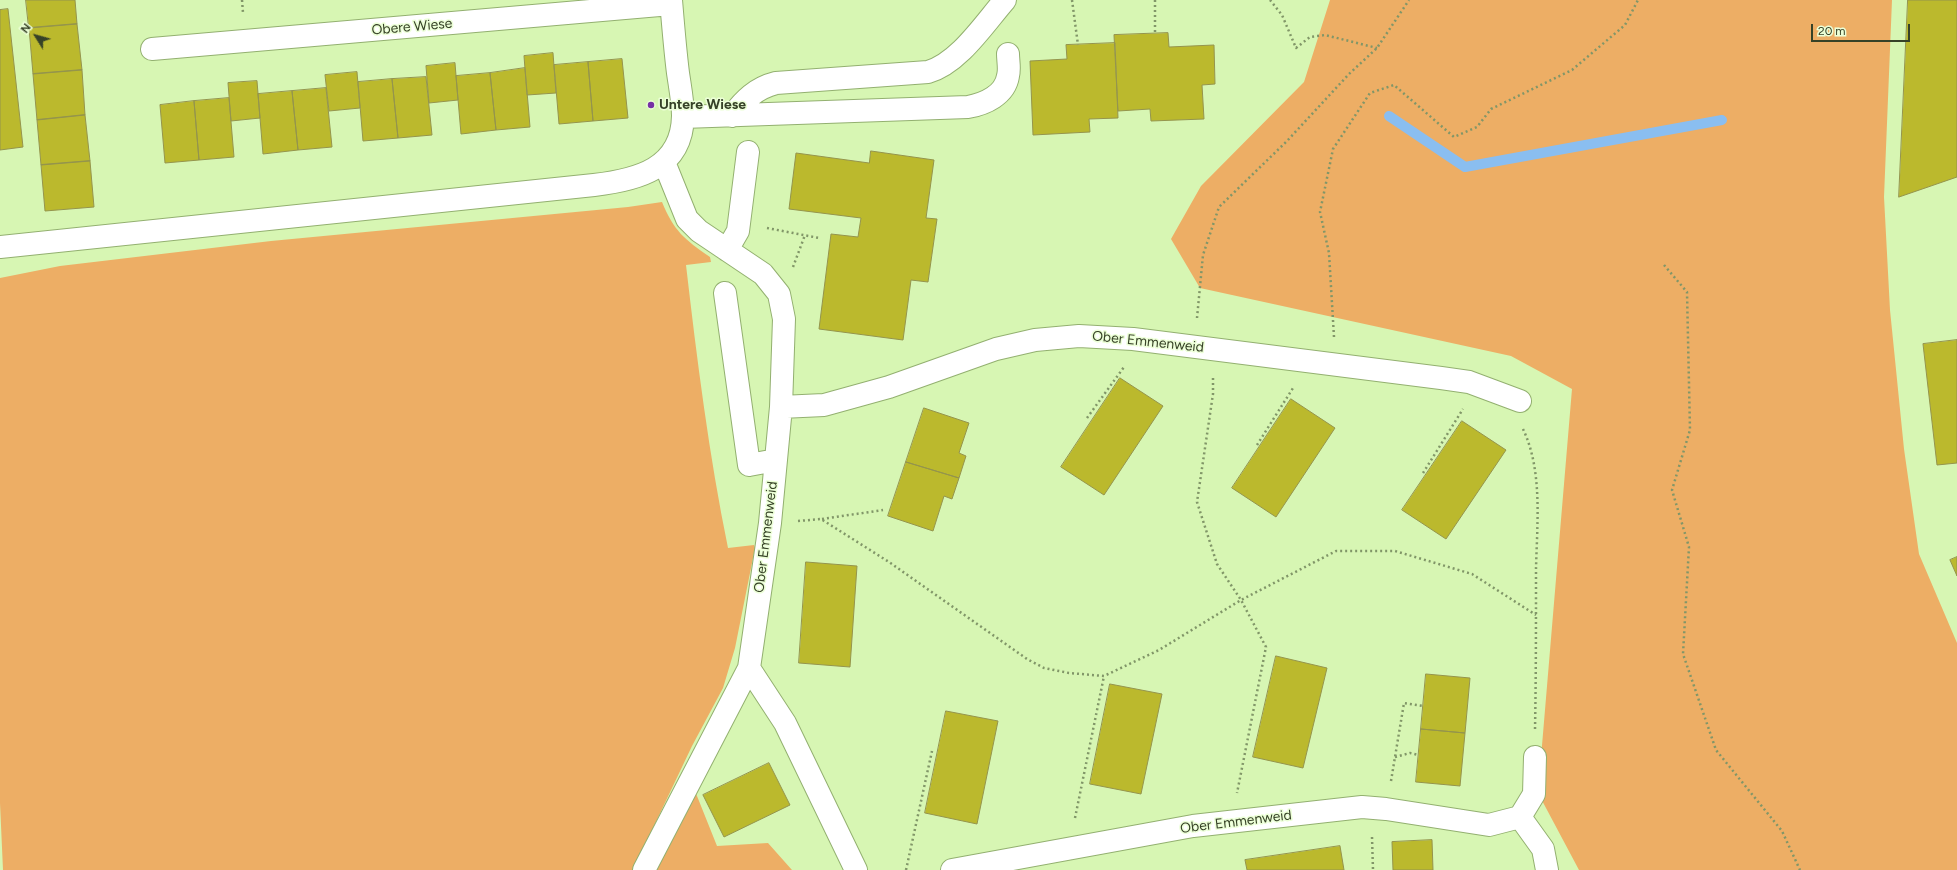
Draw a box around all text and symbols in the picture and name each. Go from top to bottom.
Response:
street label: Obere Wiese [371,15,453,39]
north arrow [16,16,56,56]
scale bar [1813,16,1912,42]
text: N [18,21,34,36]
text: 20 m [1818,24,1846,38]
place label: Untere Wiese [659,97,746,113]
marker: Untere Wiese [646,100,656,110]
street label: Ober Emmenweid [1091,328,1205,356]
street label: Ober Emmenweid [751,480,781,594]
street label: Ober Emmenweid [1179,807,1293,837]

